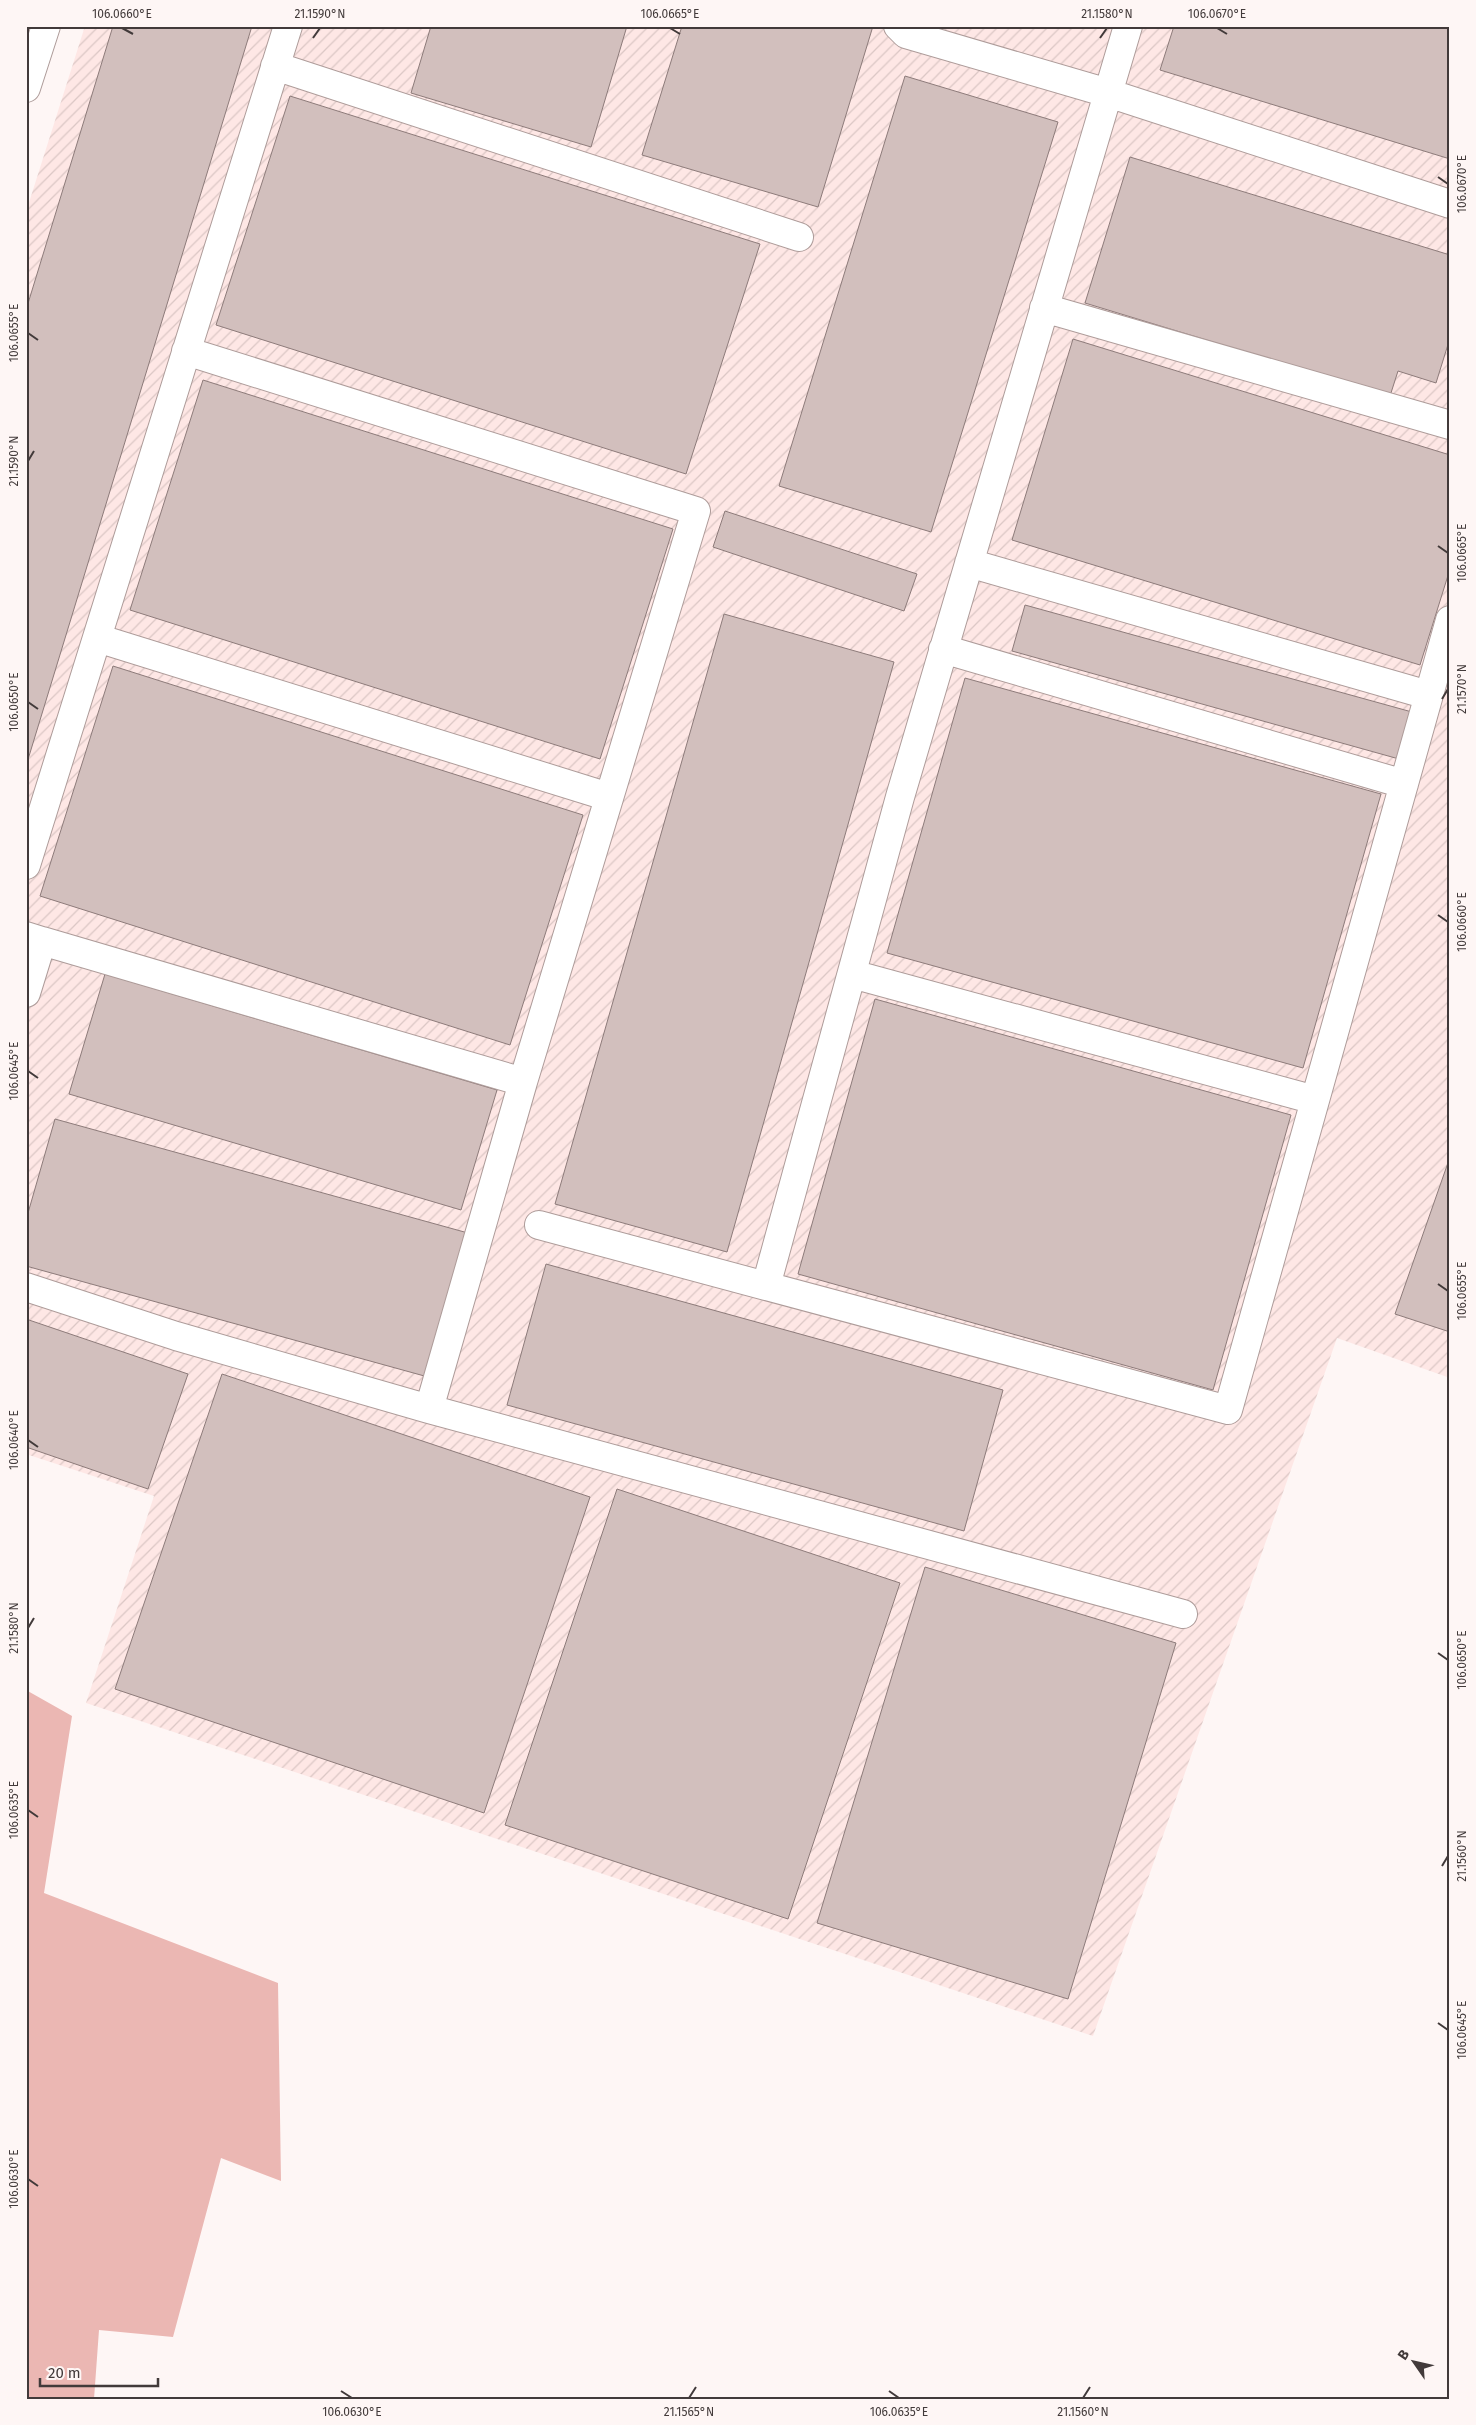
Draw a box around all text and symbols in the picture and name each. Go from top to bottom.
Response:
text: 106.0660°E [92,7,152,21]
text: 21.1590°N [294,7,346,21]
text: 106.0665°E [640,7,700,21]
text: 21.1580°N [1081,7,1133,21]
text: 106.0670°E [1188,7,1246,21]
text: 106.0670°E [1455,155,1469,213]
text: 106.0655°E [7,304,21,362]
text: 21.1590°N [7,435,21,487]
text: 106.0665°E [1455,523,1469,583]
text: 21.1570°N [1455,664,1469,714]
text: 106.0650°E [7,672,21,732]
text: 106.0660°E [1455,892,1469,952]
text: 106.0645°E [7,1042,21,1100]
text: 106.0655°E [1455,1262,1469,1320]
text: 106.0640°E [7,1410,21,1470]
text: 21.1580°N [7,1602,21,1654]
text: 106.0650°E [1455,1630,1469,1690]
text: 106.0635°E [7,1781,21,1839]
text: 21.1560°N [1455,1830,1469,1882]
text: 106.0645°E [1455,2001,1469,2059]
text: 106.0630°E [7,2149,21,2209]
north arrow [1388,2338,1438,2388]
text: B [1394,2346,1413,2363]
scale bar [40,2355,158,2387]
text: 20 m [48,2364,81,2382]
text: 106.0630°E [322,2405,382,2419]
text: 21.1565°N [664,2405,714,2419]
text: 106.0635°E [870,2405,928,2419]
text: 21.1560°N [1057,2405,1109,2419]

